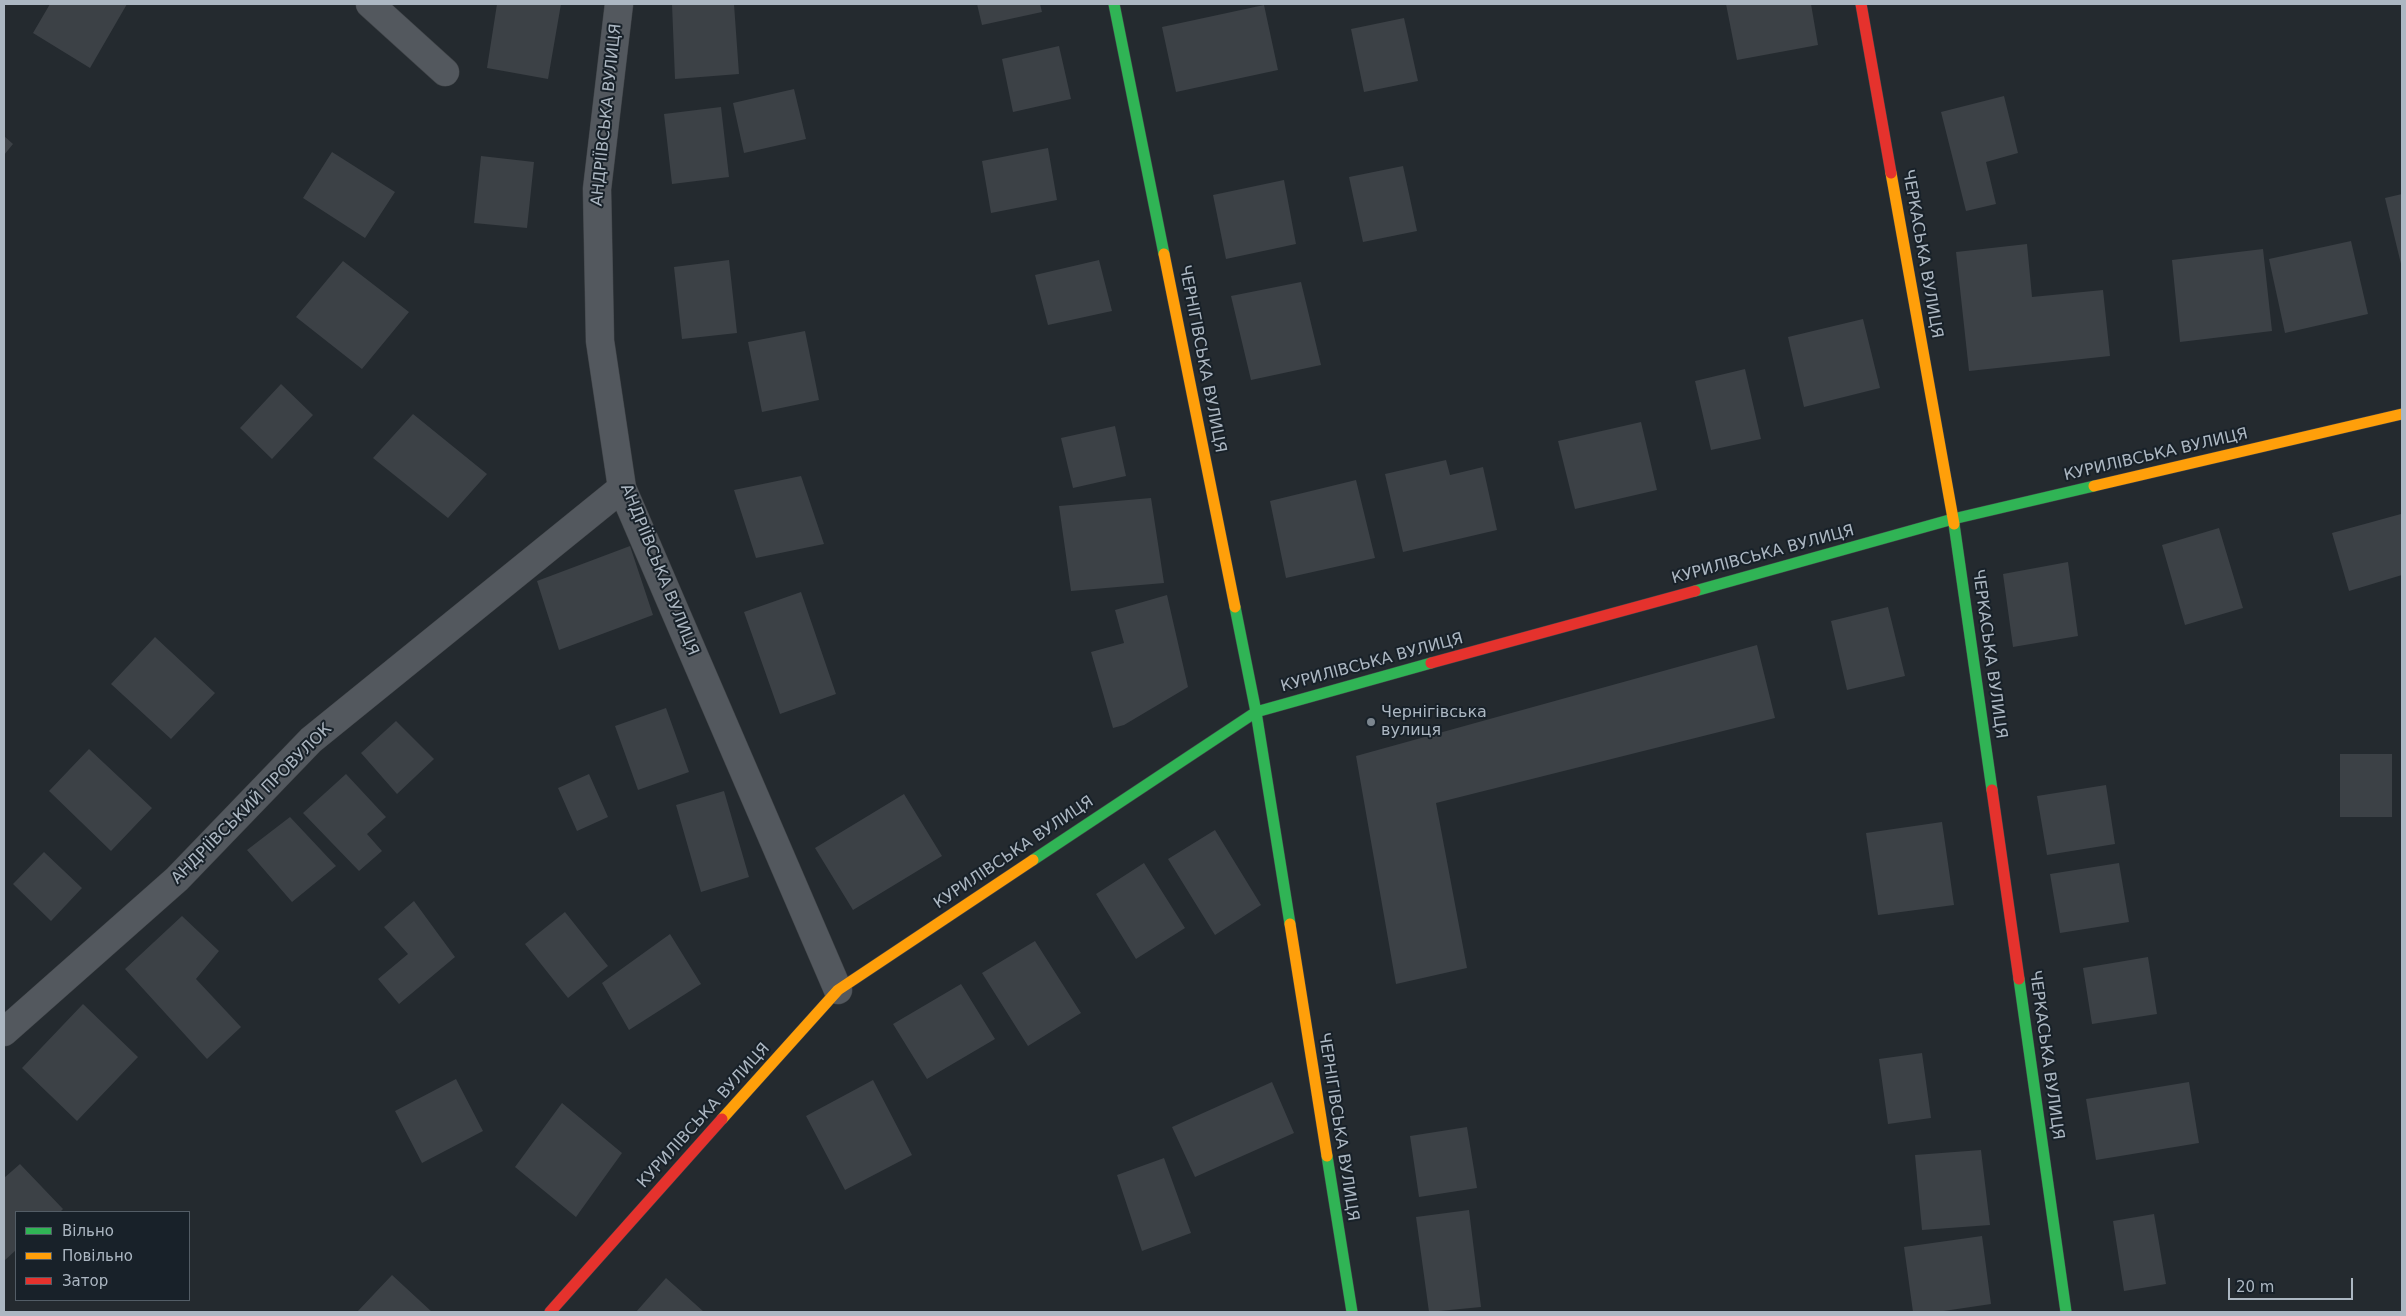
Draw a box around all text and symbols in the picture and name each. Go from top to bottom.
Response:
street label: АНДРІЇВСЬКА ВУЛИЦЯ [588,23,626,207]
street label: ЧЕРКАСЬКА ВУЛИЦЯ [1898,168,1946,340]
street label: ЧЕРНІГІВСЬКА ВУЛИЦЯ [1174,264,1230,454]
street label: КУРИЛІВСЬКА ВУЛИЦЯ [2062,424,2250,486]
street label: АНДРІЇВСЬКА ВУЛИЦЯ [616,481,702,659]
street label: КУРИЛІВСЬКА ВУЛИЦЯ [1670,521,1856,589]
street label: ЧЕРКАСЬКА ВУЛИЦЯ [1968,568,2010,740]
street label: КУРИЛІВСЬКА ВУЛИЦЯ [1279,629,1465,697]
place label: Чернігівська вулиця [1381,703,1487,741]
marker: Чернігівська вулиця [1365,716,1377,728]
street label: АНДРІЇВСЬКИЙ ПРОВУЛОК [168,720,336,888]
street label: КУРИЛІВСЬКА ВУЛИЦЯ [931,792,1097,914]
street label: ЧЕРКАСЬКА ВУЛИЦЯ [2025,969,2067,1141]
street label: ЧЕРНІГІВСЬКА ВУЛИЦЯ [1314,1031,1362,1223]
street label: КУРИЛІВСЬКА ВУЛИЦЯ [634,1040,774,1192]
legend [15,1211,190,1301]
text: Вільно [62,1222,114,1240]
text: Повільно [62,1247,133,1265]
scale bar [2231,1268,2356,1300]
text: Затор [62,1272,108,1290]
text: 20 m [2236,1278,2274,1296]

